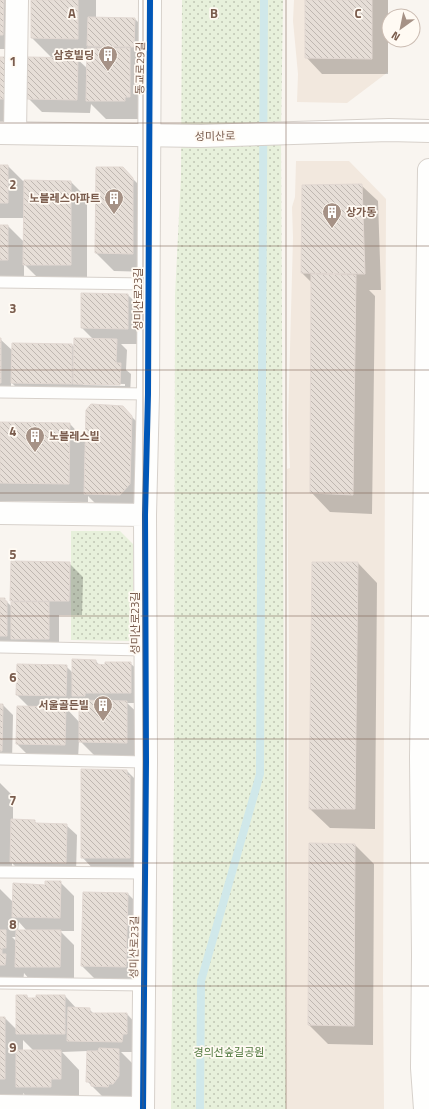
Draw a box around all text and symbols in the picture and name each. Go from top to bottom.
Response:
text: A [68,3,76,23]
text: B [210,3,218,23]
text: C [354,3,362,23]
north arrow [381,8,421,48]
text: N [388,28,403,45]
street label: 동교로29길 [132,41,148,95]
building icon: 삼호빌딩 [97,44,119,72]
place label: 삼호빌딩 [54,47,94,63]
text: 1 [9,51,17,71]
street label: 성미산로 [195,128,235,144]
text: 2 [9,174,17,194]
building icon: 노블레스아파트 [103,187,125,215]
place label: 노블레스아파트 [29,190,100,206]
building icon: 상가동 [321,201,343,229]
place label: 상가동 [346,204,376,220]
street label: 성미산로23길 [130,268,146,330]
text: 3 [9,298,17,318]
text: 4 [9,421,17,441]
building icon: 노블레스빌 [24,425,46,453]
place label: 노블레스빌 [49,428,100,444]
text: 5 [9,544,17,564]
street label: 성미산로23길 [127,592,143,654]
text: 6 [9,667,17,687]
building icon: 서울골든빌 [92,694,114,722]
place label: 서울골든빌 [38,697,89,713]
text: 7 [9,790,17,810]
text: 8 [9,914,17,934]
street label: 성미산로23길 [125,915,143,979]
text: 9 [9,1037,17,1057]
park label: 경의선숲길공원 [194,1044,264,1060]

